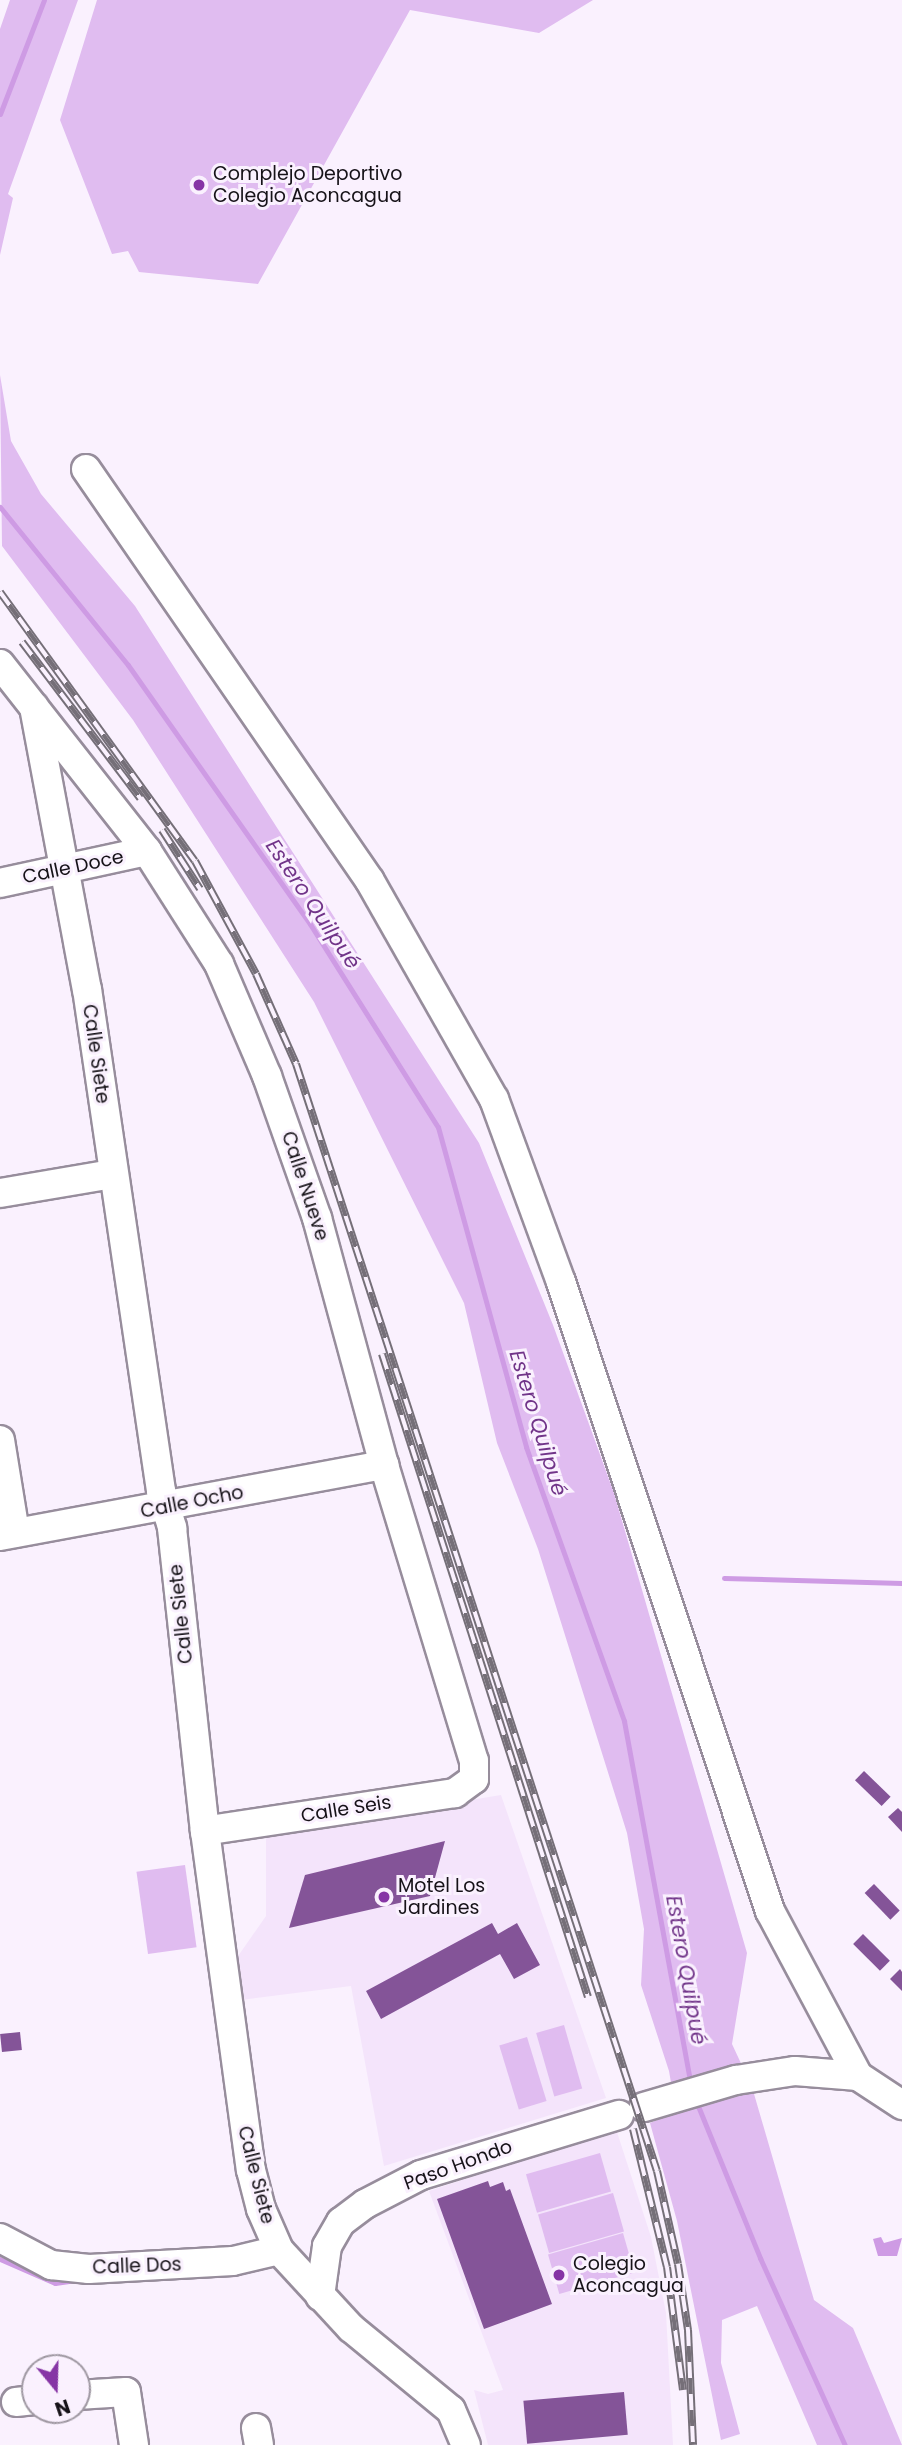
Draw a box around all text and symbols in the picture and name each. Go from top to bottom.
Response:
place label: Complejo Deportivo Colegio Aconcagua [213,163,402,207]
marker: Complejo Deportivo Colegio Aconcagua [191,177,207,193]
water label: Estero Quilpué [260,834,366,974]
street label: Calle Doce [20,845,126,889]
street label: Calle Siete [78,1003,114,1105]
street label: Calle Nueve [277,1129,333,1243]
water label: Estero Quilpué [504,1347,572,1499]
street label: Calle Ocho [139,1481,245,1523]
street label: Calle Siete [164,1563,198,1665]
street label: Calle Seis [299,1791,393,1827]
place label: Motel Los Jardines [398,1875,485,1919]
marker: Motel Los Jardines [376,1889,392,1905]
water label: Estero Quilpué [660,1894,712,2046]
street label: Calle Siete [233,2124,279,2226]
street label: Paso Hondo [401,2135,515,2195]
street label: Calle Dos [92,2253,182,2279]
place label: Colegio Aconcagua [573,2253,684,2297]
marker: Colegio Aconcagua [551,2267,567,2283]
north arrow [21,2354,91,2424]
text: N [51,2392,74,2423]

